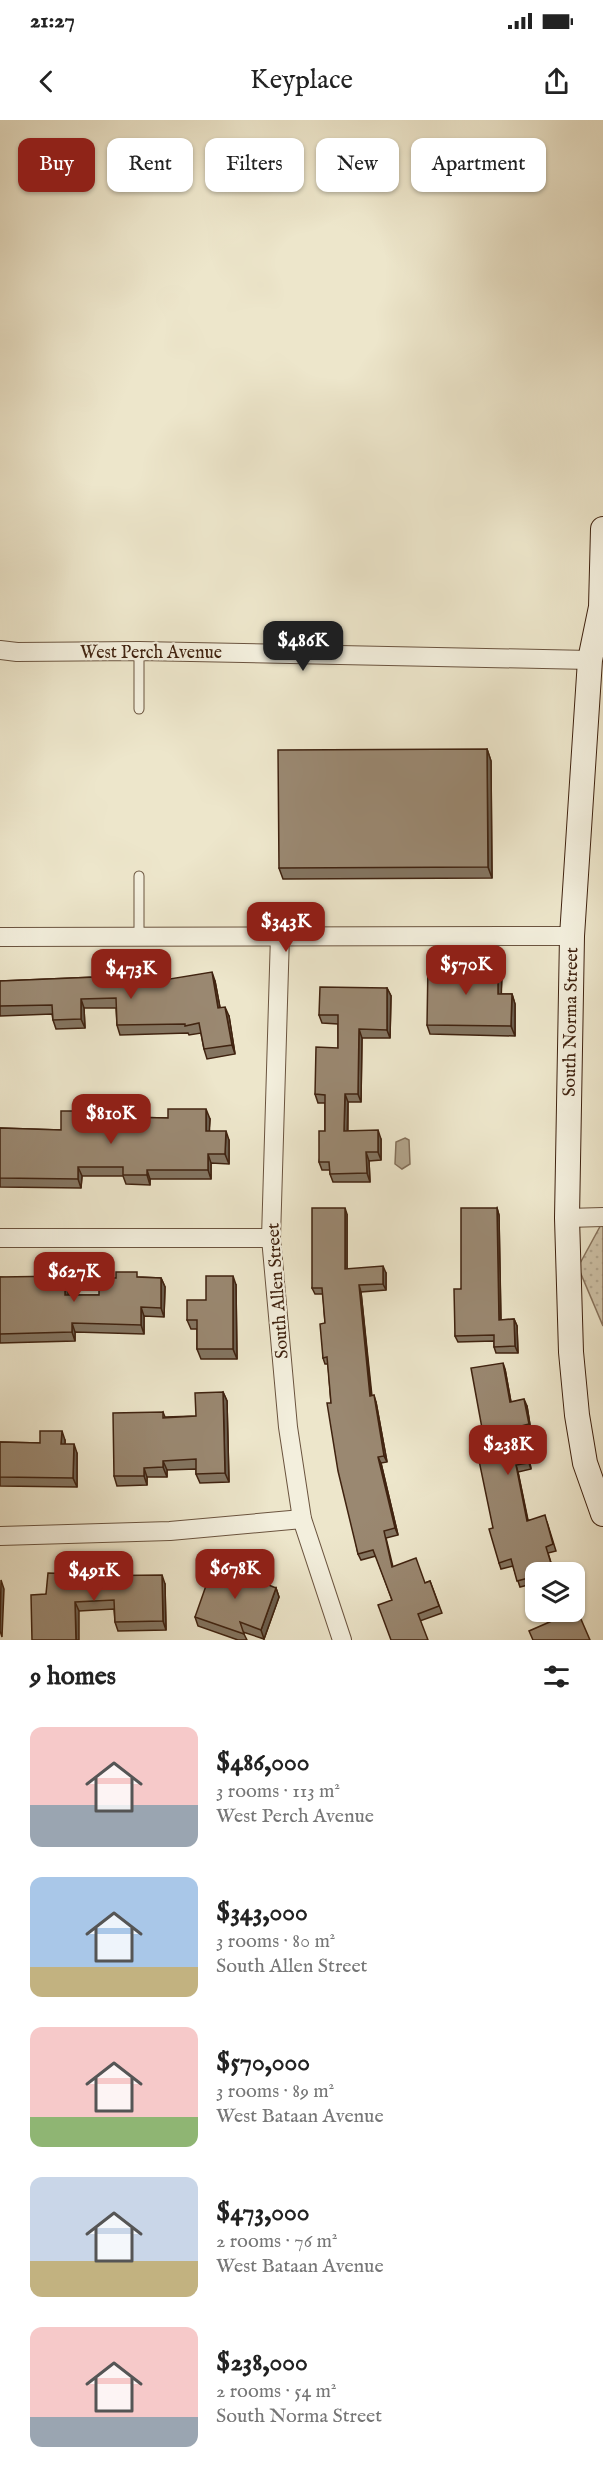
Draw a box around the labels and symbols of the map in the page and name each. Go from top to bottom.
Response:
pin: $486K [261,621,345,672]
street label: West Perch Avenue [80,642,222,665]
pin: $343K [244,902,328,953]
pin: $570K [424,945,508,996]
street label: South Norma Street [559,947,584,1097]
pin: $473K [89,949,173,1000]
pin: $810K [69,1094,153,1145]
street label: South Allen Street [262,1222,295,1360]
pin: $627K [32,1252,116,1303]
pin: $238K [466,1425,550,1476]
pin: $678K [193,1549,277,1600]
pin: $491K [52,1551,136,1602]

